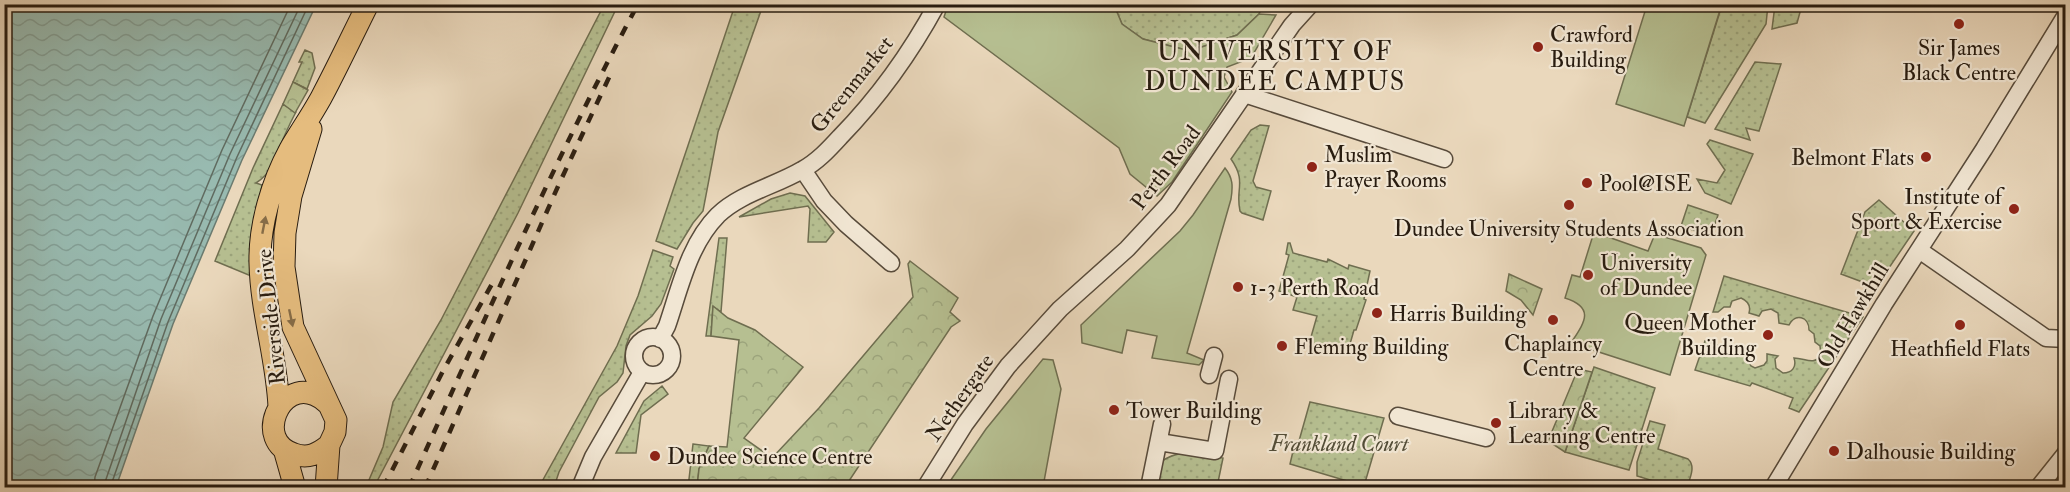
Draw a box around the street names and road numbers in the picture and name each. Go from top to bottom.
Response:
street label: Greenmarket [804,30,900,139]
street label: Perth Road [1125,120,1207,216]
street label: Riverside Drive [250,248,292,386]
street label: Old Hawkhill [1810,257,1896,373]
street label: Nethergate [919,348,1000,447]

